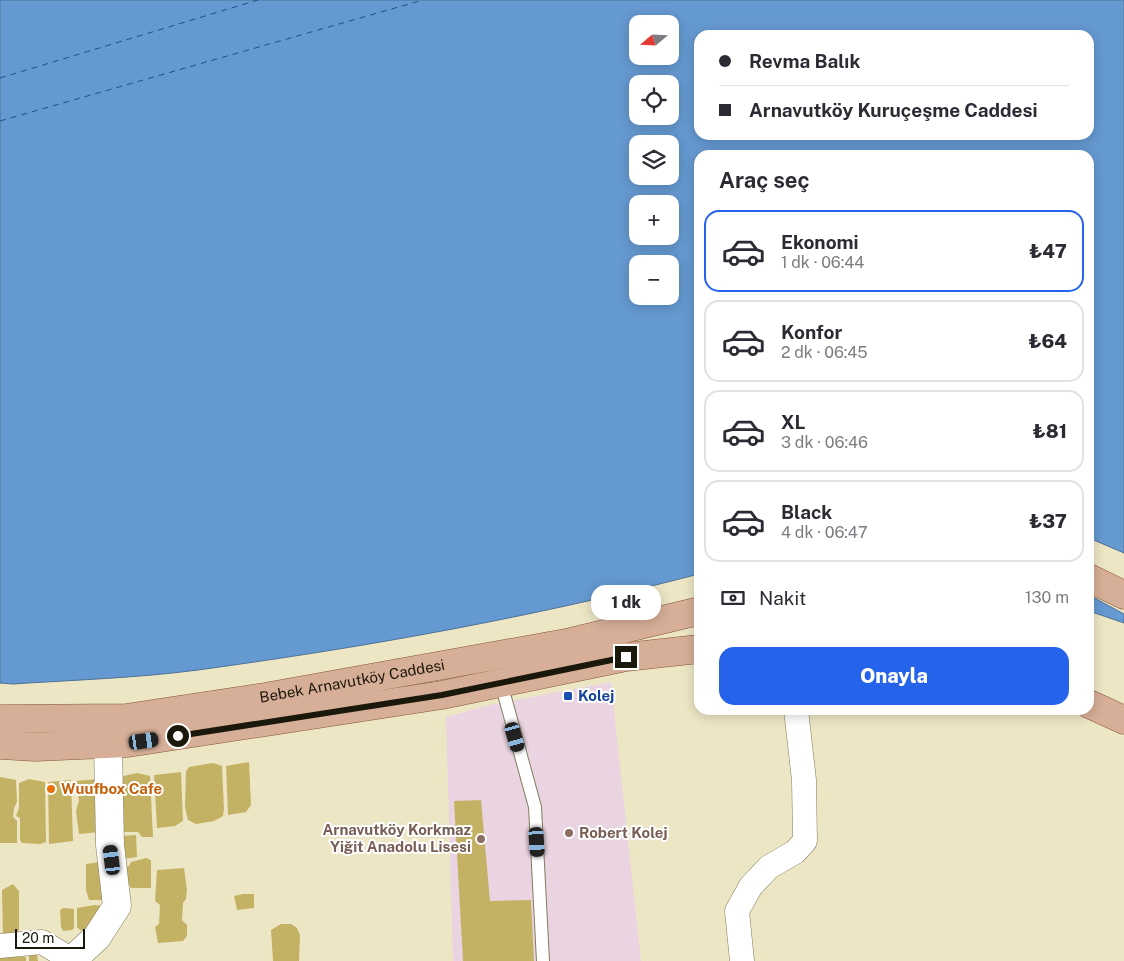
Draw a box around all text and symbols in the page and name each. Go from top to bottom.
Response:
north arrow [629,15,679,65]
map controls [629,15,679,305]
text: Revma Balık [749,50,860,72]
button: locate [629,75,679,125]
text: Arnavutköy Kuruçeşme Caddesi [749,99,1038,121]
button: layers [629,135,679,185]
text: Araç seç [719,167,810,193]
button: + [629,195,679,245]
icon: car [721,229,766,274]
text: Ekonomi [781,231,859,253]
text: ₺47 [1029,240,1067,262]
text: 1 dk · 06:44 [781,253,864,272]
button: − [629,255,679,305]
icon: car [721,319,766,364]
text: Konfor [781,321,842,343]
text: ₺64 [1028,330,1067,352]
text: 2 dk · 06:45 [781,343,868,362]
icon: car [721,409,766,454]
text: XL [781,411,806,433]
text: ₺81 [1033,420,1067,442]
text: 3 dk · 06:46 [781,433,868,452]
icon: car [721,499,766,544]
text: Black [781,501,832,523]
text: ₺37 [1029,510,1067,532]
text: 4 dk · 06:47 [781,523,868,542]
callout: 1 dk [591,584,661,620]
icon: cash [719,584,747,612]
text: Nakit [759,587,806,609]
text: 130 m [1025,588,1069,607]
text: 1 dk [611,593,641,612]
route end [615,646,637,668]
button: Onayla [719,647,1069,705]
street label: Bebek Arnavutköy Caddesi [258,656,446,706]
place label: Kolej [578,687,614,704]
marker: Kolej [562,690,574,702]
car [503,721,526,753]
route start [167,725,189,747]
car [128,731,159,751]
place label: Wuufbox Cafe [61,780,162,797]
marker: Wuufbox Cafe [45,783,57,795]
place label: Arnavutköy Korkmaz Yiğit Anadolu Lisesi [322,821,471,855]
place label: Robert Kolej [579,824,668,841]
car [528,827,545,857]
marker: Robert Kolej [563,827,575,839]
marker: Arnavutköy Korkmaz Yiğit Anadolu Lisesi [475,833,487,845]
car [102,844,121,876]
scale bar [15,926,85,949]
text: 20 m [22,930,54,946]

